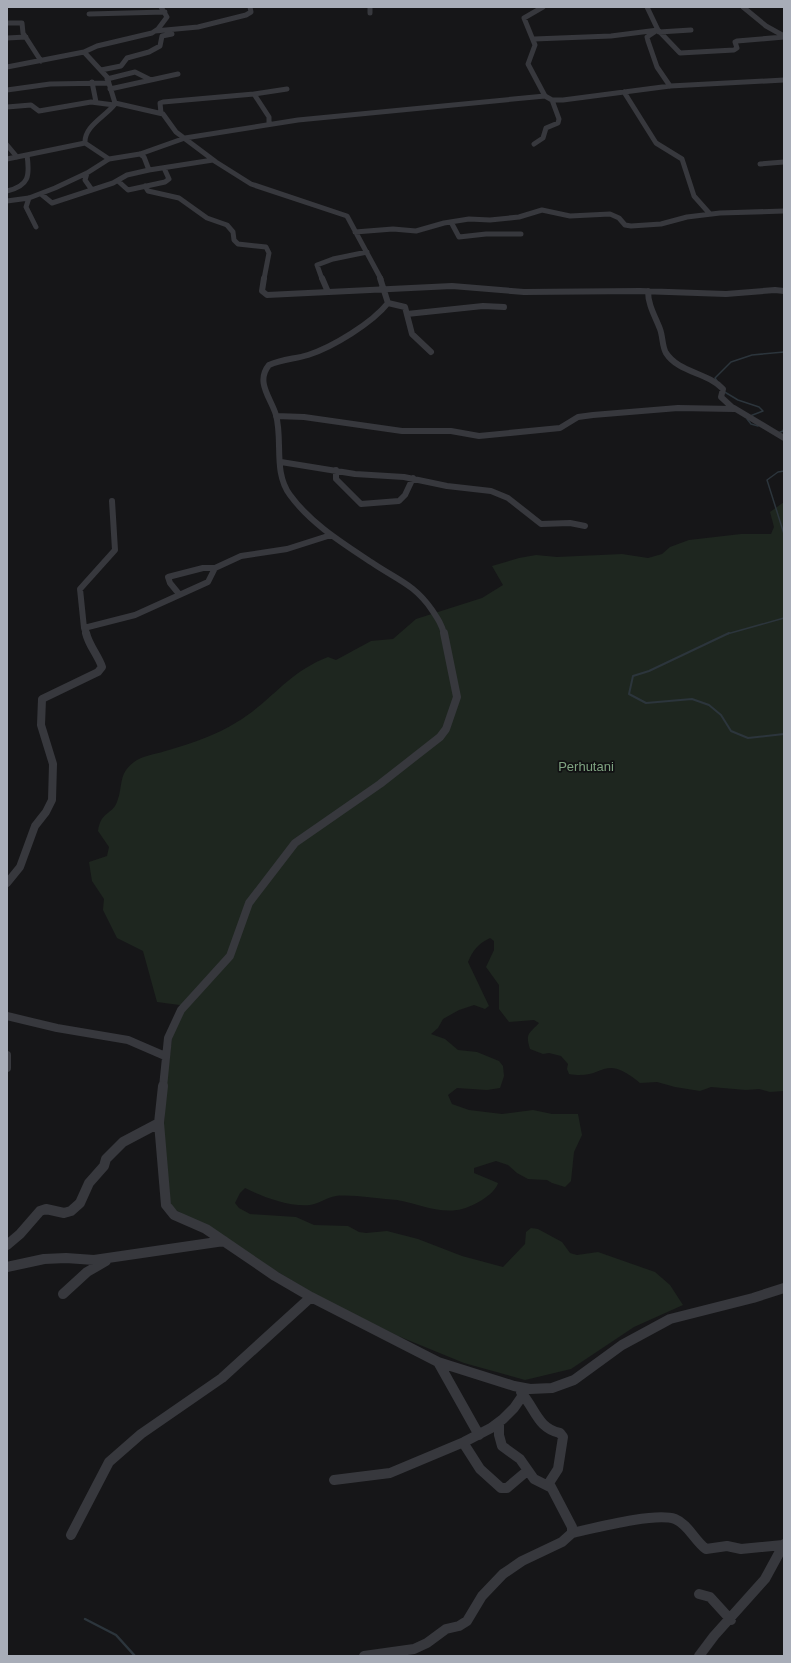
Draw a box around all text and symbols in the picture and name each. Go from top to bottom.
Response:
park label: Perhutani [558,759,614,774]

